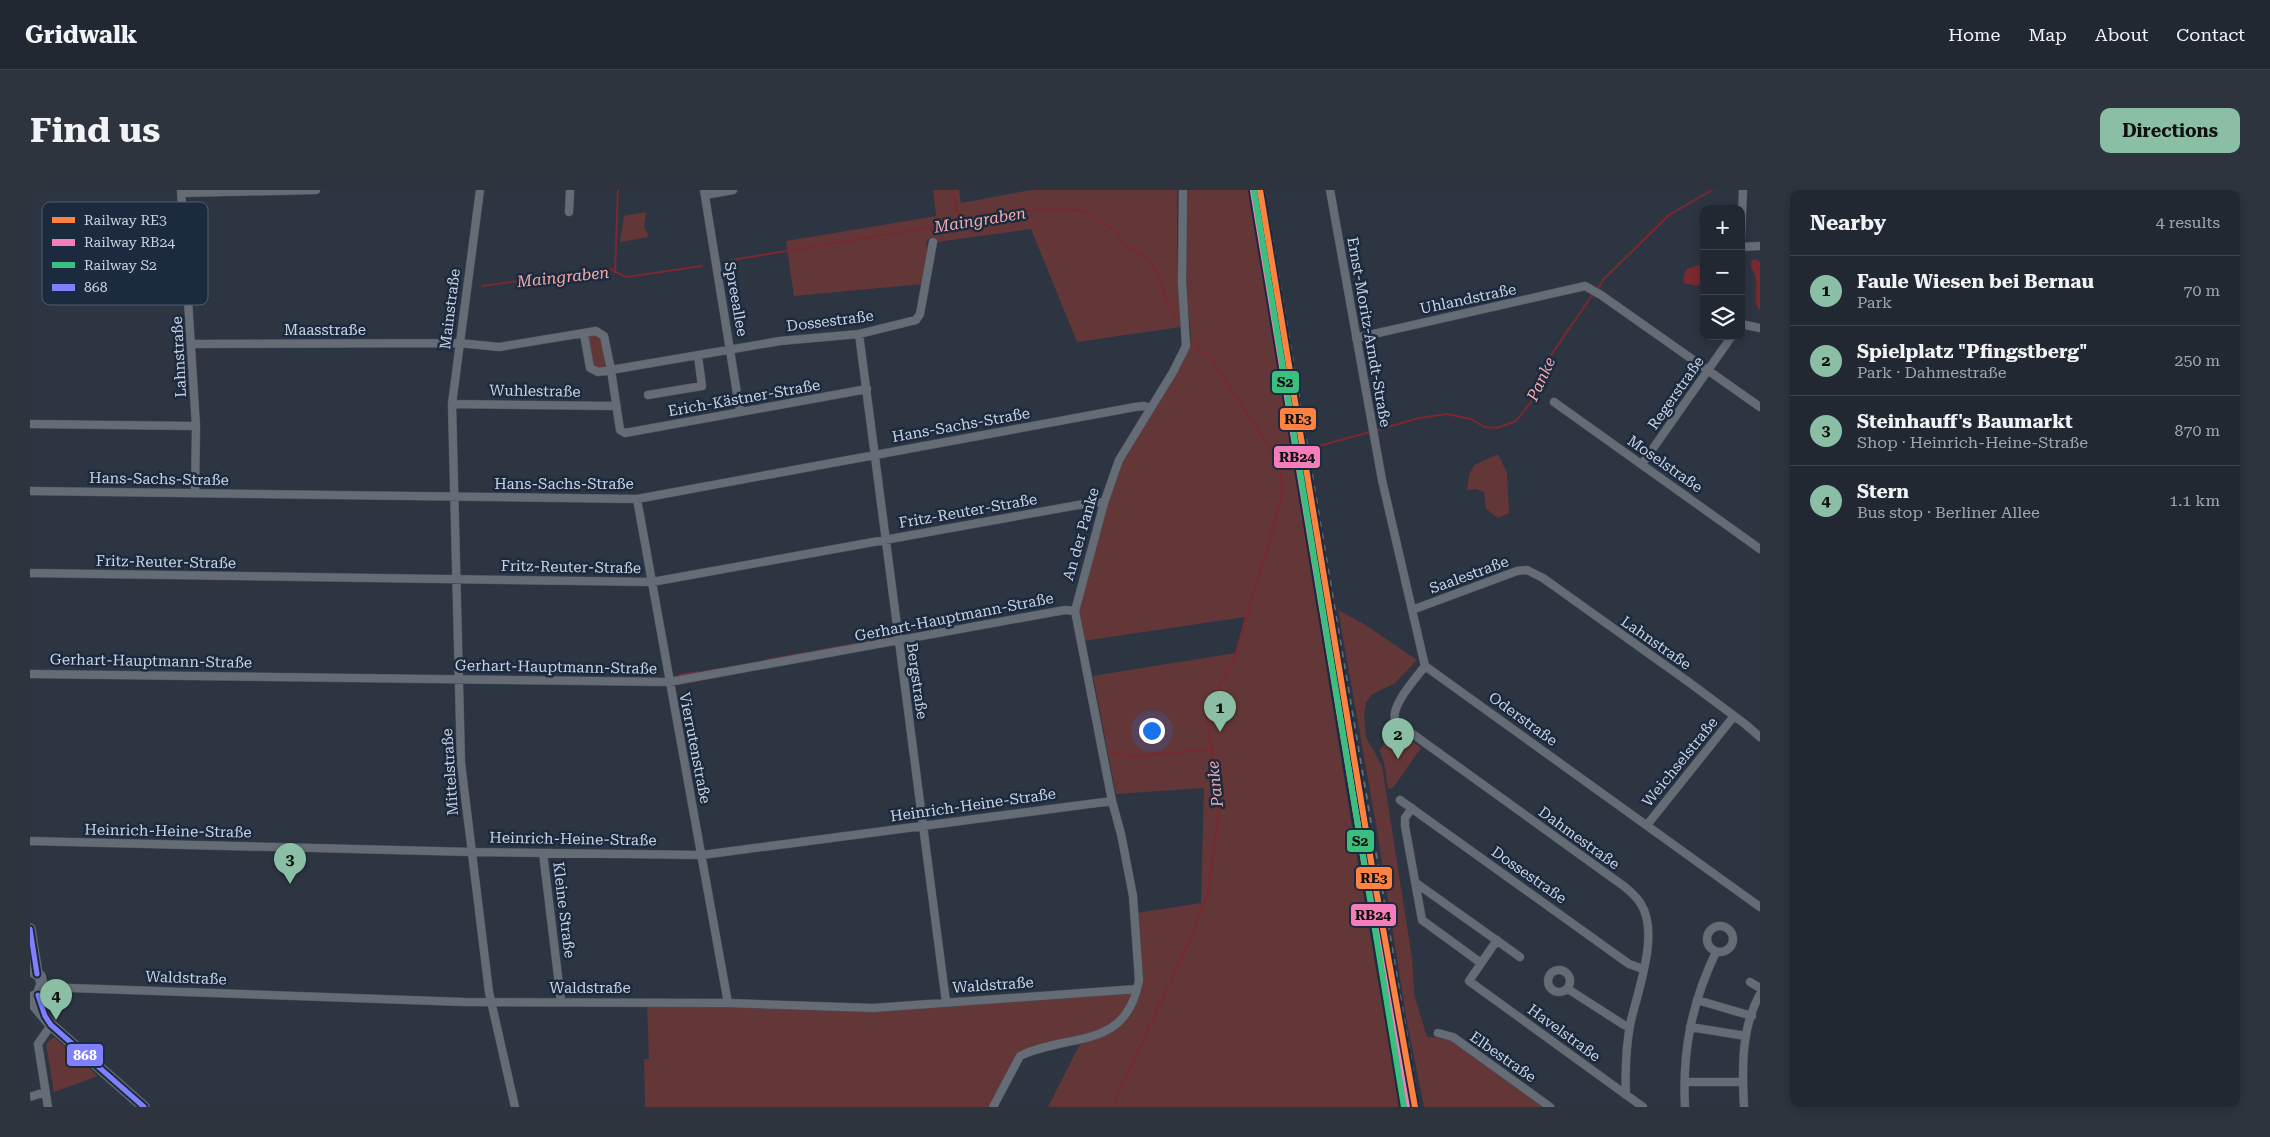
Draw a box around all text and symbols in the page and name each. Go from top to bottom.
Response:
text: Gridwalk [25,21,137,49]
text: Home [1948,24,2000,45]
text: Map [2028,24,2067,45]
text: About [2095,24,2148,45]
text: Contact [2176,24,2245,45]
button: Directions [2100,108,2240,153]
text: Find us [30,110,160,151]
legend [42,202,208,305]
water label: Maingraben [932,203,1027,237]
map controls [1700,205,1745,340]
button: + [1700,205,1745,250]
text: Nearby [1810,211,1886,235]
text: Railway RE3 [84,212,167,228]
text: 4 results [2156,213,2220,232]
text: Railway RB24 [84,234,175,250]
street label: Ernst-Moritz-Arndt-Straße [1343,236,1395,428]
button: − [1700,250,1745,295]
text: Railway S2 [84,257,157,273]
street label: Spreeallee [721,260,751,338]
water label: Maingraben [515,263,610,291]
street label: Mainstraße [436,268,464,350]
text: Faule Wiesen bei Bernau [1857,270,2094,293]
text: 868 [84,279,108,295]
street label: Uhlandstraße [1418,280,1518,318]
text: 1 [1822,281,1830,300]
text: 70 m [2183,281,2220,300]
text: Park [1857,293,1892,312]
button: layers [1700,295,1745,340]
street label: Dossestraße [785,307,875,335]
street label: Lahnstraße [168,316,190,398]
street label: Maasstraße [284,321,366,339]
text: Spielplatz "Pfingstberg" [1857,340,2087,363]
text: 2 [1822,351,1830,370]
text: 250 m [2174,351,2220,370]
street label: Regerstraße [1644,353,1708,433]
water label: Panke [1522,354,1559,405]
text: Park · Dahmestraße [1857,363,2007,382]
line badge: S2 [1271,370,1300,394]
text: S2 [1277,374,1293,390]
street label: Erich-Kästner-Straße [666,376,822,420]
street label: Wuhlestraße [489,381,581,401]
street label: Hans-Sachs-Straße [891,404,1031,446]
line badge: RE3 [1279,407,1317,431]
text: Steinhauff's Baumarkt [1857,410,2073,433]
text: RE3 [1284,411,1312,427]
text: 3 [1822,421,1830,440]
text: 870 m [2174,421,2220,440]
street label: Moselstraße [1624,432,1706,496]
text: Shop · Heinrich-Heine-Straße [1857,433,2088,452]
line badge: RB24 [1273,445,1321,469]
text: RB24 [1279,449,1315,465]
street label: Hans-Sachs-Straße [89,469,229,489]
street label: Hans-Sachs-Straße [494,475,634,493]
text: Stern [1857,480,1909,503]
street label: An der Panke [1059,485,1103,583]
street label: Fritz-Reuter-Straße [897,490,1039,532]
text: 4 [1822,491,1830,510]
text: 1.1 km [2169,491,2220,510]
text: Bus stop · Berliner Allee [1857,503,2040,522]
street label: Fritz-Reuter-Straße [96,552,236,572]
street label: Saalestraße [1427,552,1511,598]
street label: Fritz-Reuter-Straße [501,557,641,577]
street label: Gerhart-Hauptmann-Straße [853,589,1055,645]
street label: Lahnstraße [1618,612,1694,674]
street label: Bergstraße [903,642,931,720]
street label: Gerhart-Hauptmann-Straße [50,650,252,672]
street label: Gerhart-Hauptmann-Straße [455,656,657,678]
street label: Oderstraße [1485,688,1561,750]
street label: Vierrutenstraße [675,691,715,805]
pin: 1 [1204,691,1236,732]
street label: Weichselstraße [1638,714,1722,810]
your location [1139,718,1165,744]
pin: 2 [1382,718,1414,759]
street label: Mittelstraße [438,728,462,816]
water label: Panke [1203,760,1227,809]
street label: Heinrich-Heine-Straße [889,784,1057,826]
street label: Dahmestraße [1535,803,1623,873]
street label: Heinrich-Heine-Straße [84,821,252,841]
street label: Heinrich-Heine-Straße [489,829,657,849]
line badge: S2 [1346,829,1375,853]
text: S2 [1352,833,1368,849]
street label: Dossestraße [1488,842,1570,908]
pin: 3 [274,843,306,884]
street label: Kleine Straße [549,861,579,959]
line badge: RE3 [1355,866,1393,890]
text: RE3 [1360,870,1388,886]
line badge: RB24 [1350,903,1397,927]
text: RB24 [1355,907,1391,923]
street label: Waldstraße [145,968,227,988]
street label: Waldstraße [952,973,1034,997]
pin: 4 [40,979,72,1020]
street label: Waldstraße [549,979,631,997]
street label: Havelstraße [1524,1001,1604,1065]
street label: Elbestraße [1466,1028,1540,1086]
line badge: 868 [66,1043,104,1067]
text: 868 [73,1047,97,1063]

